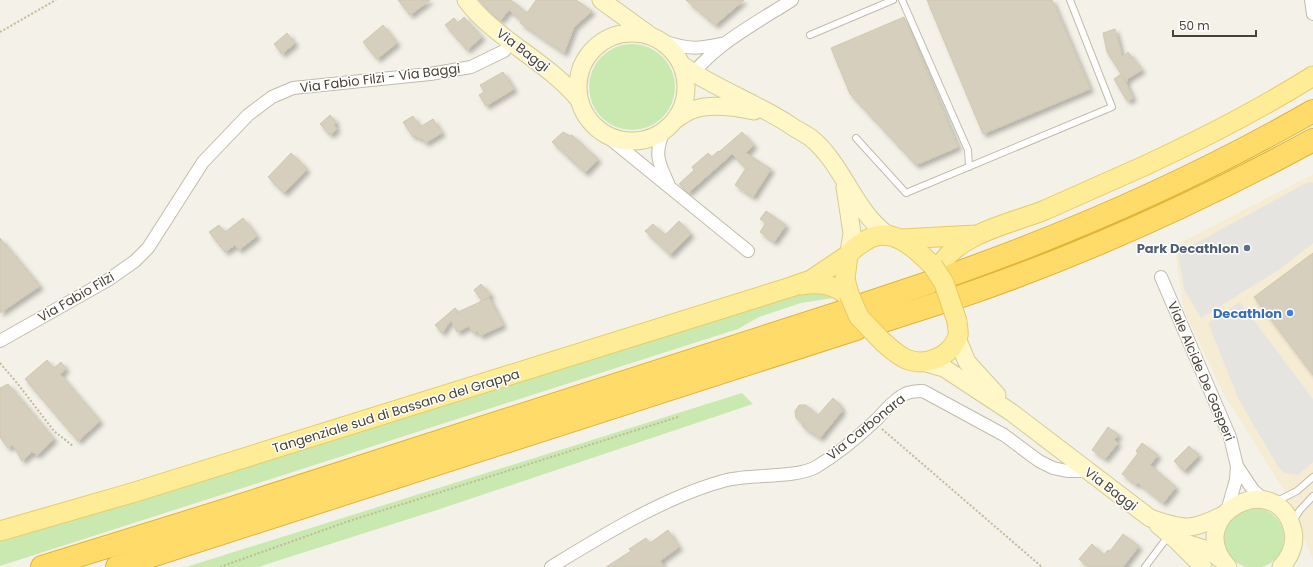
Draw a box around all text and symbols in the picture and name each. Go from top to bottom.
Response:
scale bar [1173,12,1256,38]
text: 50 m [1179,17,1210,34]
street label: Via Baggi [493,24,553,76]
street label: Via Fabio Filzi - Via Baggi [299,59,461,97]
place label: Park Decathlon [1137,239,1239,258]
marker: Park Decathlon [1242,243,1252,253]
street label: Via Fabio Filzi [34,267,118,327]
street label: Viale Alcide De Gasperi [1163,298,1239,444]
place label: Decathlon [1213,304,1282,323]
marker: Decathlon [1285,308,1295,318]
street label: Tangenziale sud di Bassano del Grappa [270,364,522,458]
street label: Via Carbonara [823,389,909,465]
street label: Via Baggi [1081,463,1141,515]

